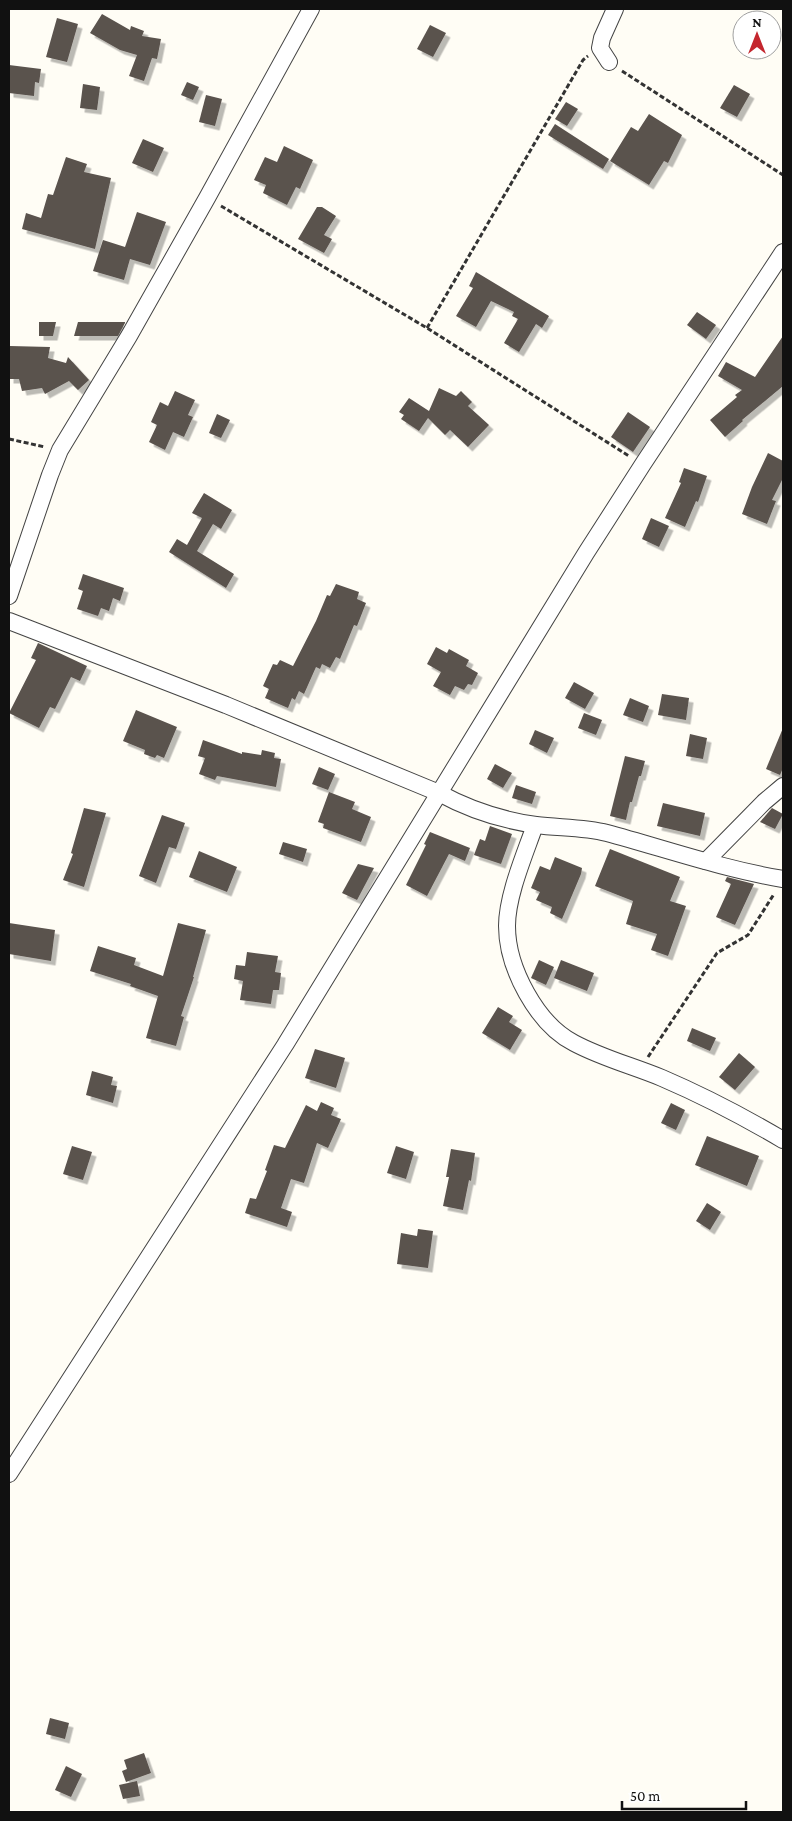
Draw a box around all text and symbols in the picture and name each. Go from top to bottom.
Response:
north arrow [732,10,782,60]
text: N [752,14,762,30]
scale bar [622,1778,746,1810]
text: 50 m [630,1788,660,1804]

